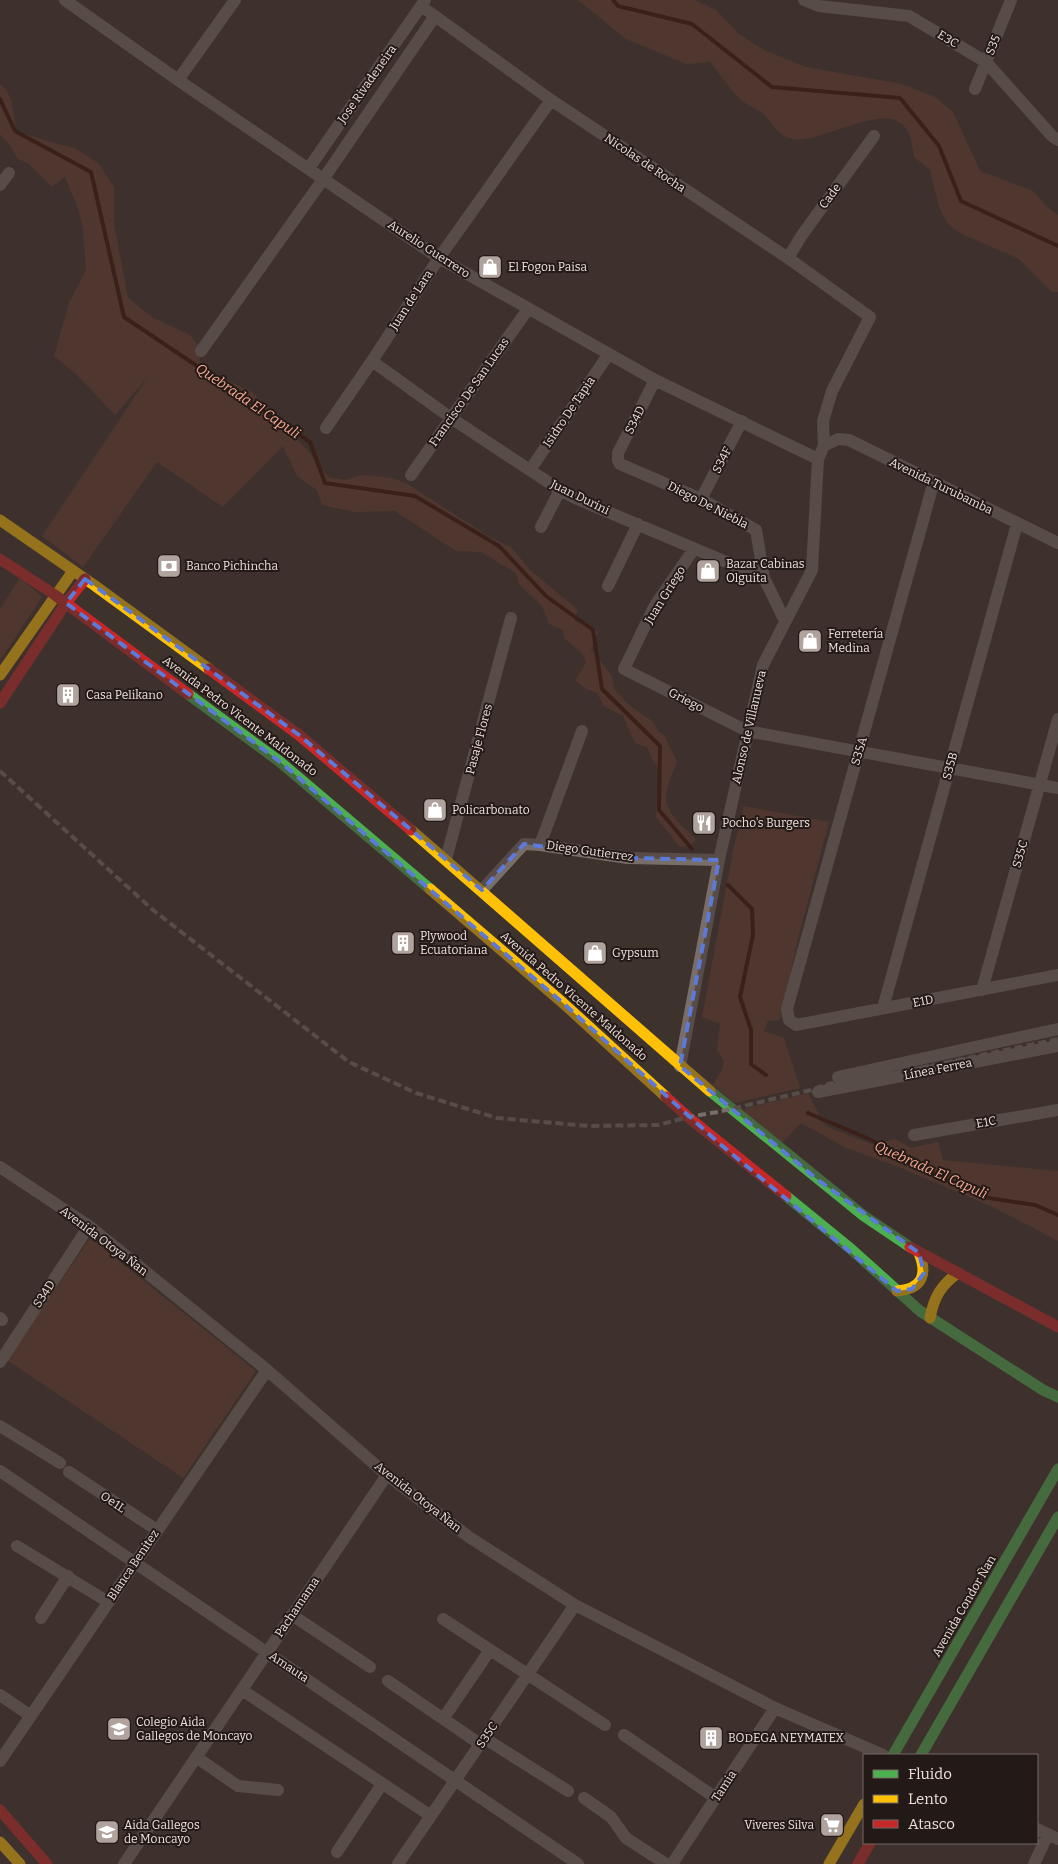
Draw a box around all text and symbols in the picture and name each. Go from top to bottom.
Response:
street label: E3C [935,27,961,51]
street label: S35 [983,33,1003,57]
street label: Jose Rivadeneira [334,42,399,127]
street label: Nicolas de Rocha [602,131,688,195]
street label: Cade [816,181,844,211]
street label: Aurelio Guerrero [385,217,473,281]
shop icon: El Fogon Paisa [477,254,503,280]
place label: El Fogon Paisa [508,260,588,274]
street label: Juan de Lara [386,267,436,333]
street label: Francisco De San Lucas [426,335,512,449]
water label: Quebrada El Capuli [193,360,303,442]
street label: Isidro De Tapia [540,374,598,450]
street label: S34D [622,404,648,436]
street label: S34F [709,444,735,476]
street label: Avenida Turubamba [887,455,995,517]
street label: Juan Durini [547,476,612,517]
street label: Diego De Niebla [665,479,751,531]
bank icon: Banco Pichincha [156,553,182,579]
place label: Bazar Cabinas Olguita [726,557,805,585]
shop icon: Bazar Cabinas Olguita [695,558,721,584]
place label: Banco Pichincha [186,559,278,573]
street label: Juan Griego [641,563,688,627]
place label: Ferretería Medina [828,627,884,655]
shop icon: Ferretería Medina [797,628,823,654]
street label: Avenida Pedro Vicente Maldonado [160,653,320,779]
street label: Alonso de Villanueva [729,668,769,785]
building icon: Casa Pelikano [55,682,81,708]
street label: Griego [666,685,706,715]
place label: Casa Pelikano [86,688,163,702]
street label: Pasaje Flores [463,702,495,776]
street label: S35A [848,735,870,767]
street label: S35B [940,751,960,781]
shop icon: Policarbonato [422,797,448,823]
place label: Policarbonato [452,803,530,817]
restaurant icon: Pocho's Burgers [691,810,717,836]
place label: Pocho's Burgers [722,816,810,830]
street label: Diego Gutierrez [546,838,635,864]
street label: S35C [1009,838,1031,869]
street label: Avenida Pedro Vicente Maldonado [498,928,650,1064]
place label: Plywood Ecuatoriana [420,929,488,957]
building icon: Plywood Ecuatoriana [390,930,416,956]
shop icon: Gypsum [582,940,608,966]
place label: Gypsum [612,946,659,960]
street label: E1D [911,992,935,1010]
street label: Línea Ferrea [903,1055,974,1082]
street label: E1C [975,1113,997,1131]
water label: Quebrada El Capuli [872,1137,990,1203]
street label: Avenida Otoya Ñan [57,1203,151,1279]
street label: S34D [30,1278,58,1310]
street label: Avenida Otoya Ñan [372,1458,465,1535]
street label: Oe1L [98,1489,128,1516]
street label: Blanca Benitez [104,1527,162,1603]
street label: Avenida Condor Ñan [928,1552,999,1659]
street label: Pachamama [272,1574,322,1640]
street label: Amauta [267,1649,312,1685]
place label: Colegio Aida Gallegos de Moncayo [136,1715,253,1743]
school or university icon: Colegio Aida Gallegos de Moncayo [106,1716,132,1742]
street label: S35C [473,1719,501,1751]
building icon: BODEGA NEYMATEX [698,1725,724,1751]
place label: BODEGA NEYMATEX [728,1731,845,1745]
legend [863,1754,1038,1844]
text: Fluido [908,1765,952,1783]
street label: Tamia [709,1767,739,1804]
text: Lento [908,1790,948,1808]
supermarket icon: Viveres Silva [819,1812,845,1838]
text: Atasco [908,1815,955,1833]
place label: Aida Gallegos de Moncayo [124,1818,200,1846]
place label: Viveres Silva [744,1818,814,1832]
school or university icon: Aida Gallegos de Moncayo [94,1819,120,1845]

